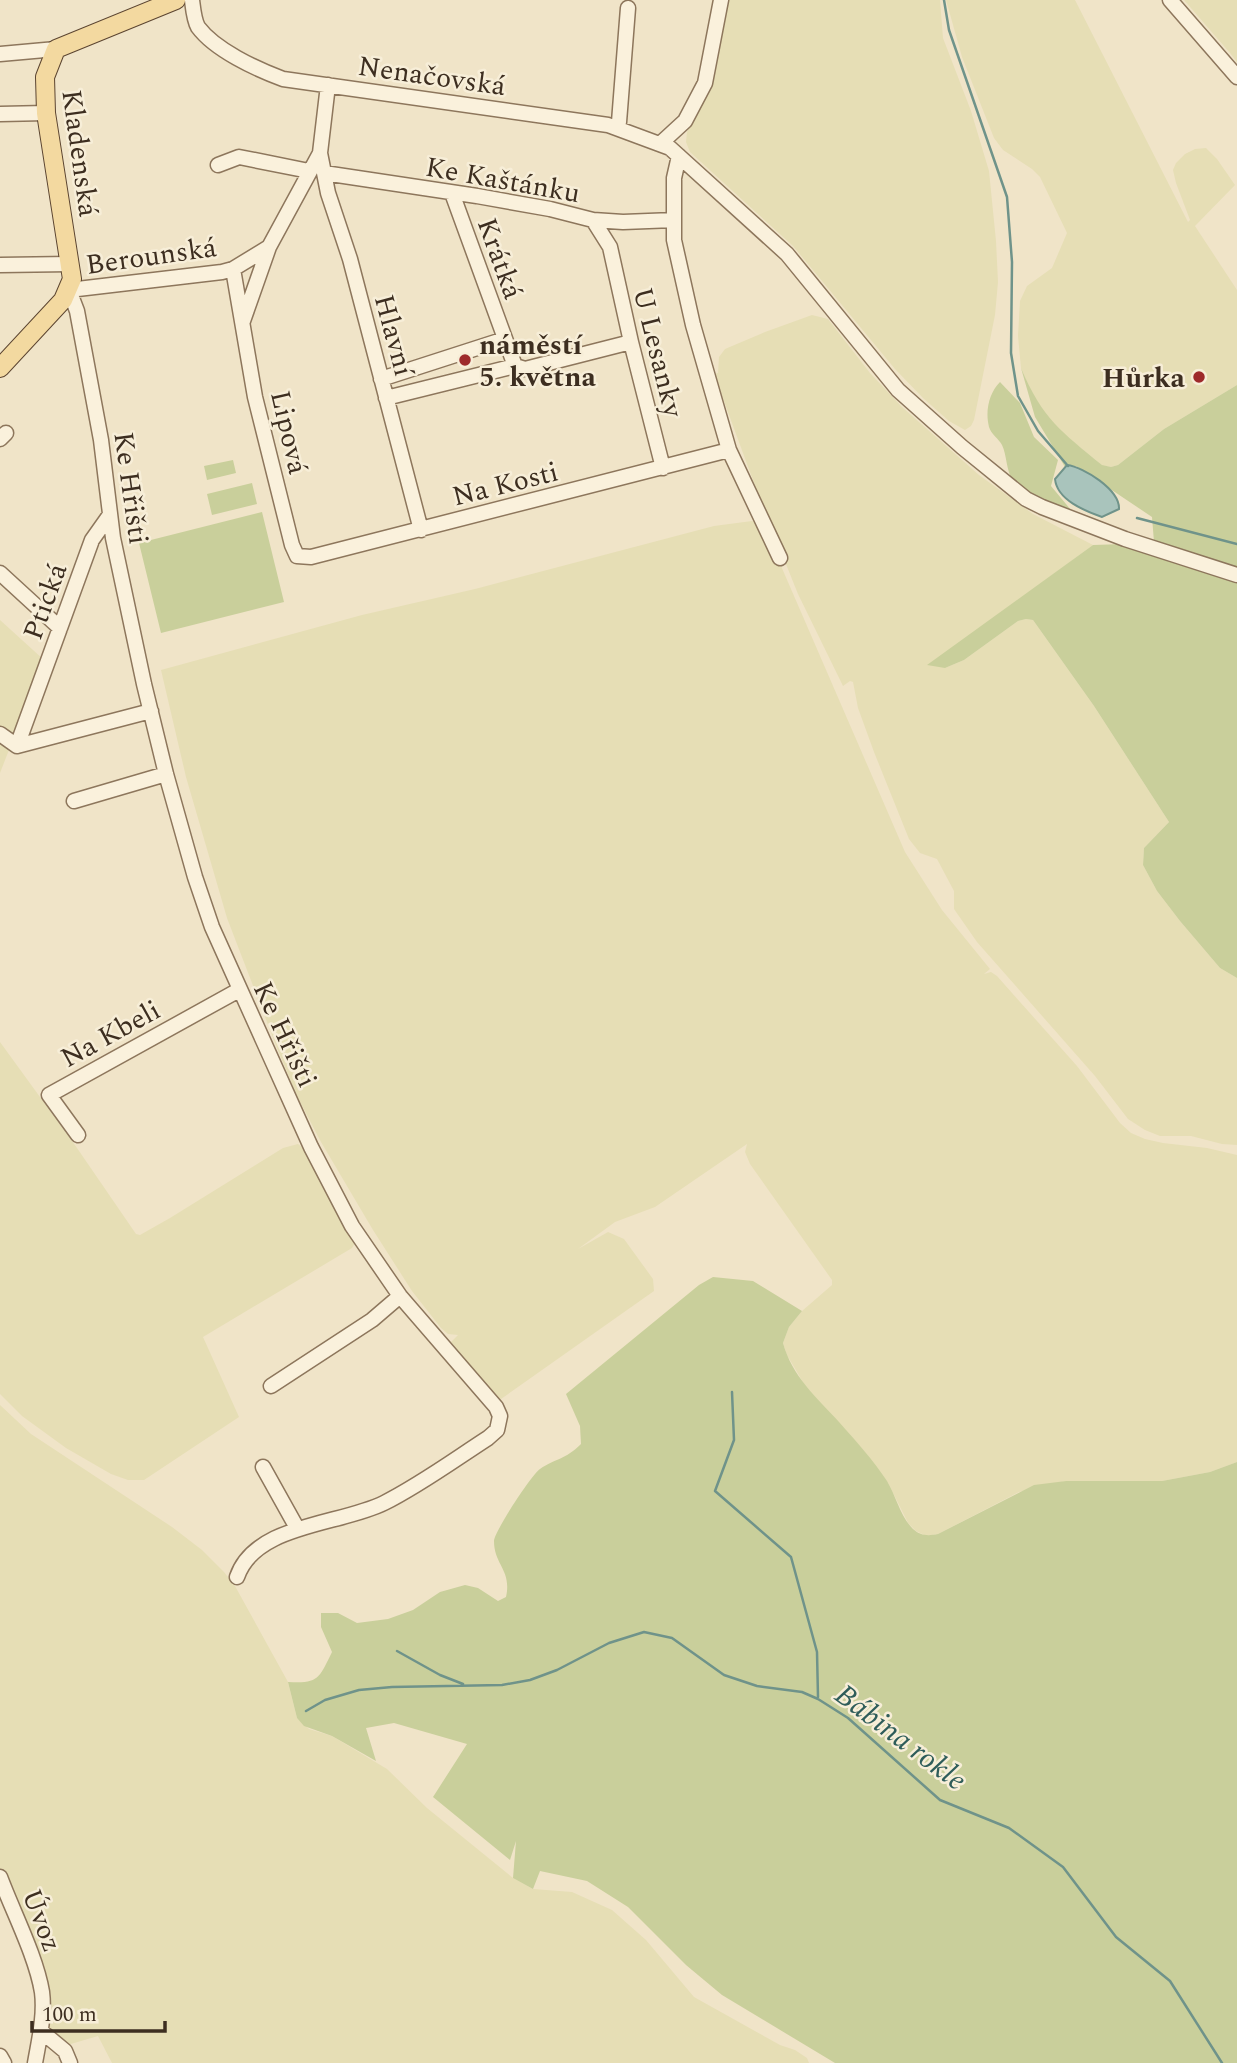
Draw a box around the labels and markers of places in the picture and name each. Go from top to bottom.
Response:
place label: náměstí 5. května [479,324,596,399]
marker: náměstí 5. května [457,352,473,368]
place label: Hůrka [1102,357,1186,400]
marker: Hůrka [1191,369,1207,385]

